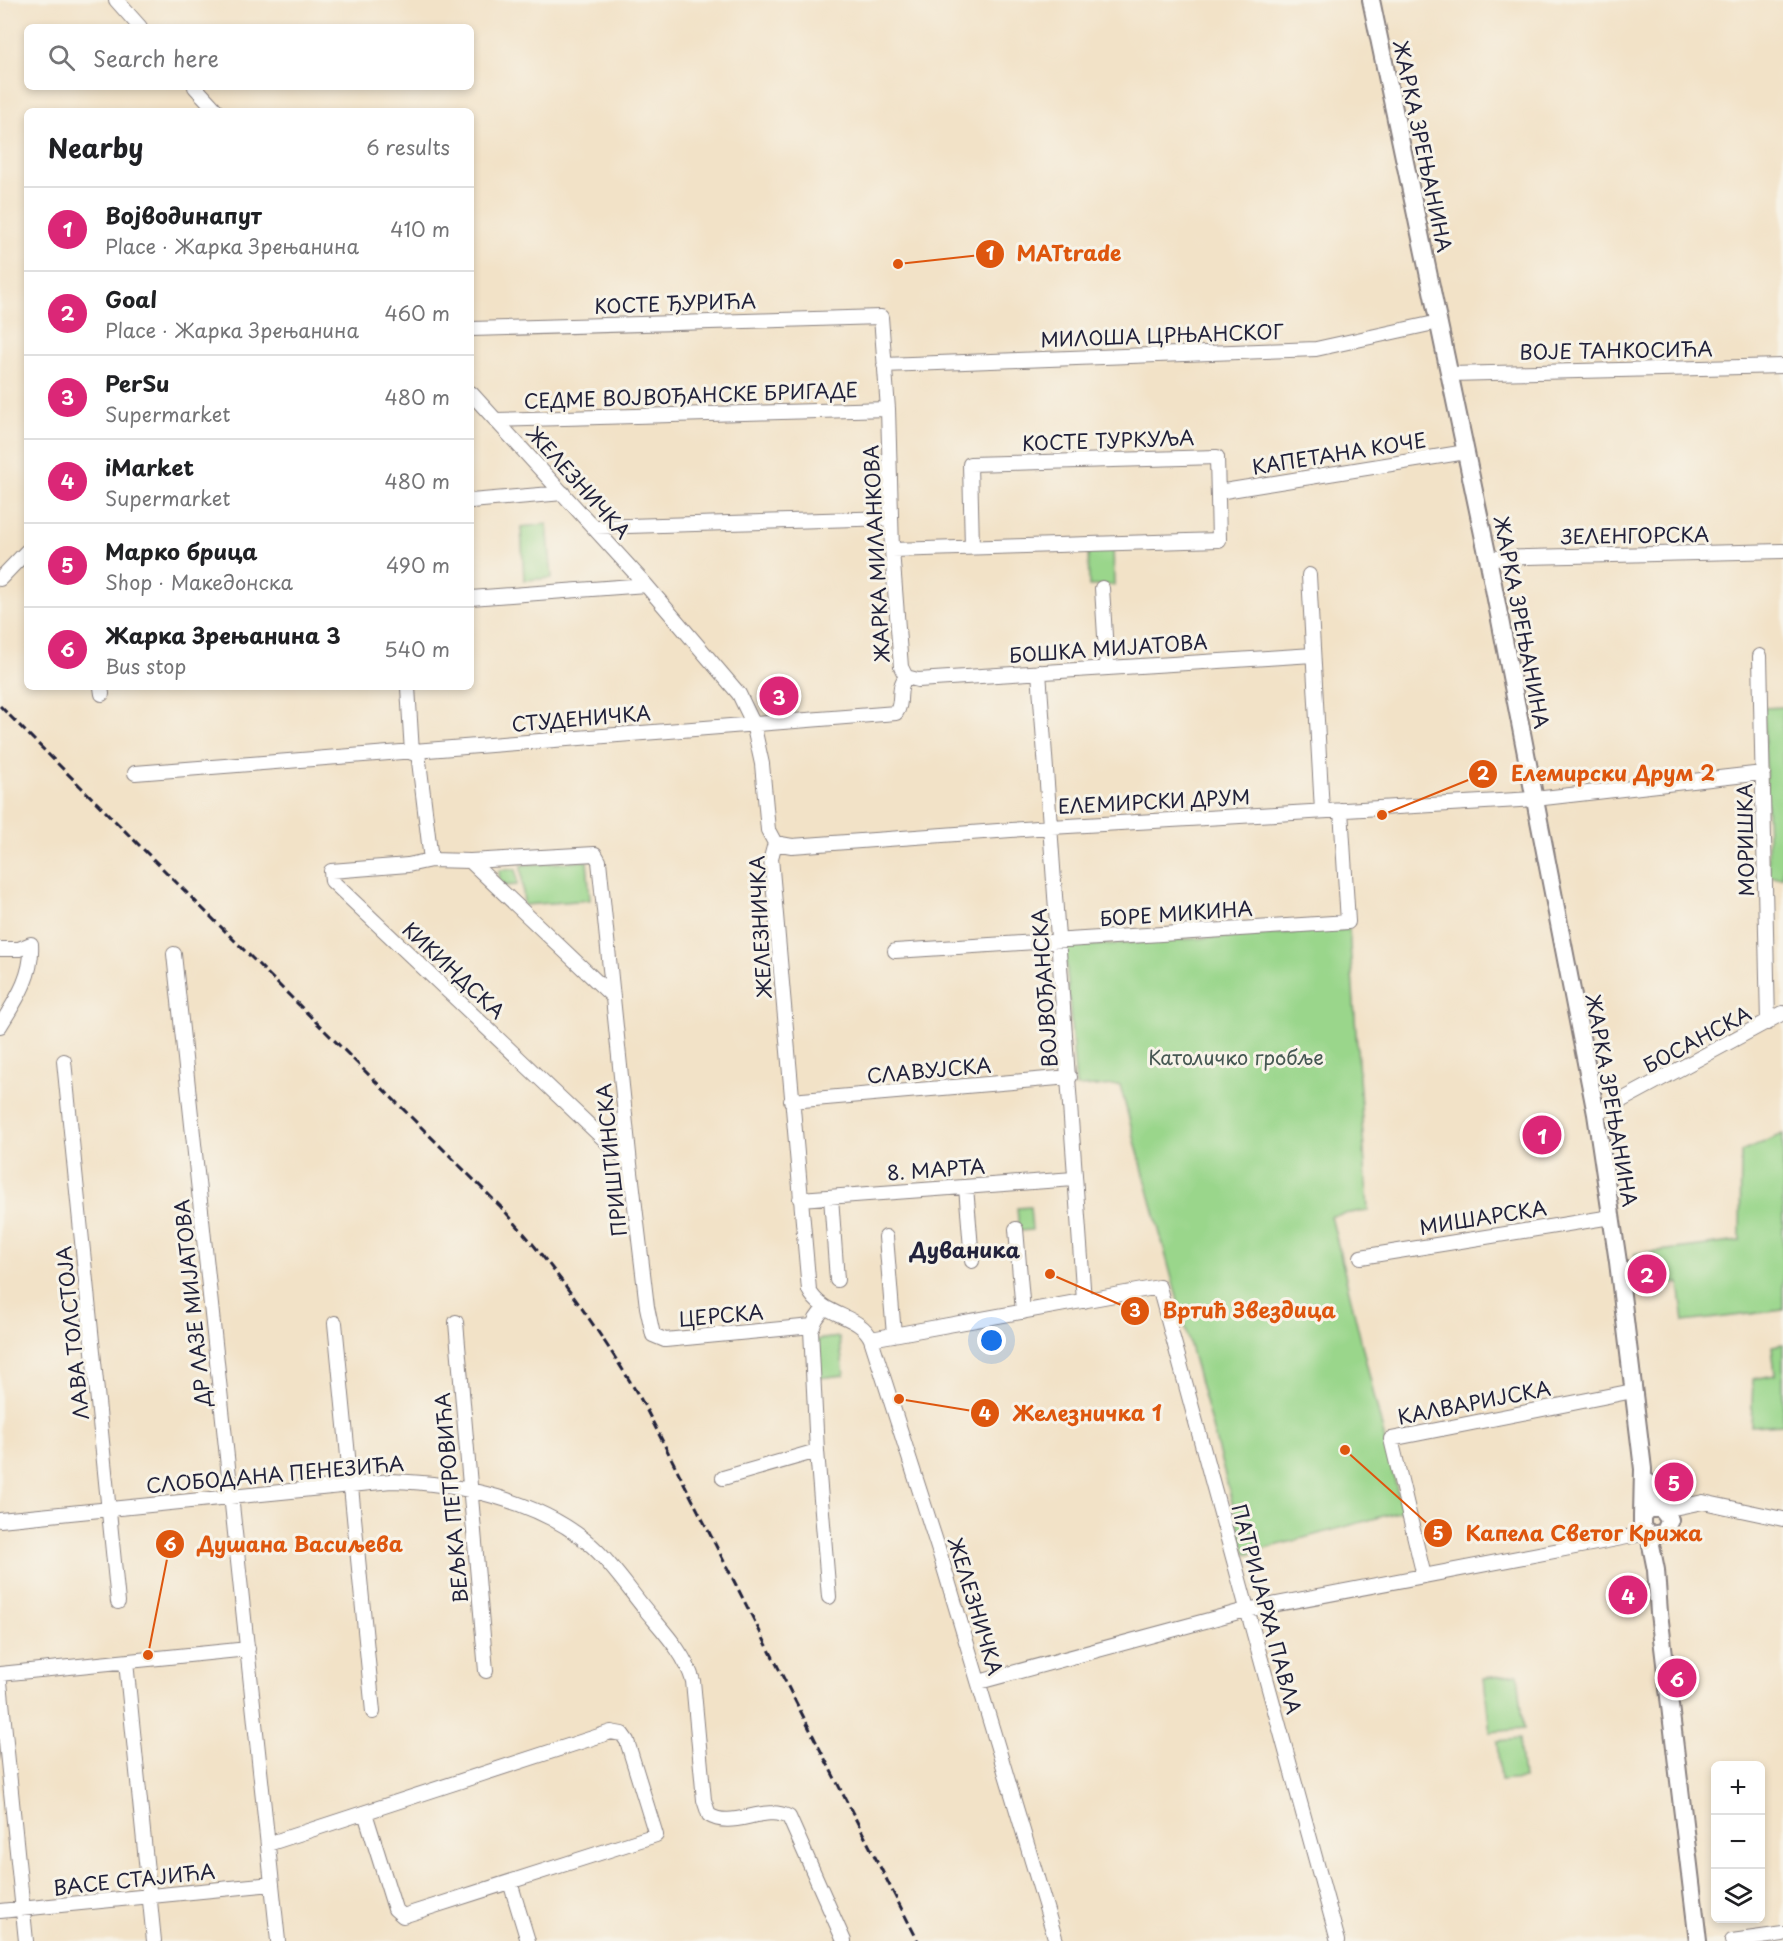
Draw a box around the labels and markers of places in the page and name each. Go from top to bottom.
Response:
callout: MATtrade [975,234,1134,273]
pin: 3 [760,674,798,718]
callout: Елемирски Друм 2 [1468,754,1728,793]
pin: 1 [1522,1112,1562,1158]
pin: 2 [1628,1252,1666,1296]
callout: Вртић Звездица [1120,1291,1349,1330]
callout: Железничка 1 [970,1394,1174,1433]
pin: 5 [1654,1460,1694,1504]
callout: Капела Светог Крижа [1423,1514,1716,1553]
callout: Душана Васиљева [155,1525,415,1564]
pin: 4 [1608,1572,1648,1618]
pin: 6 [1658,1656,1696,1700]

